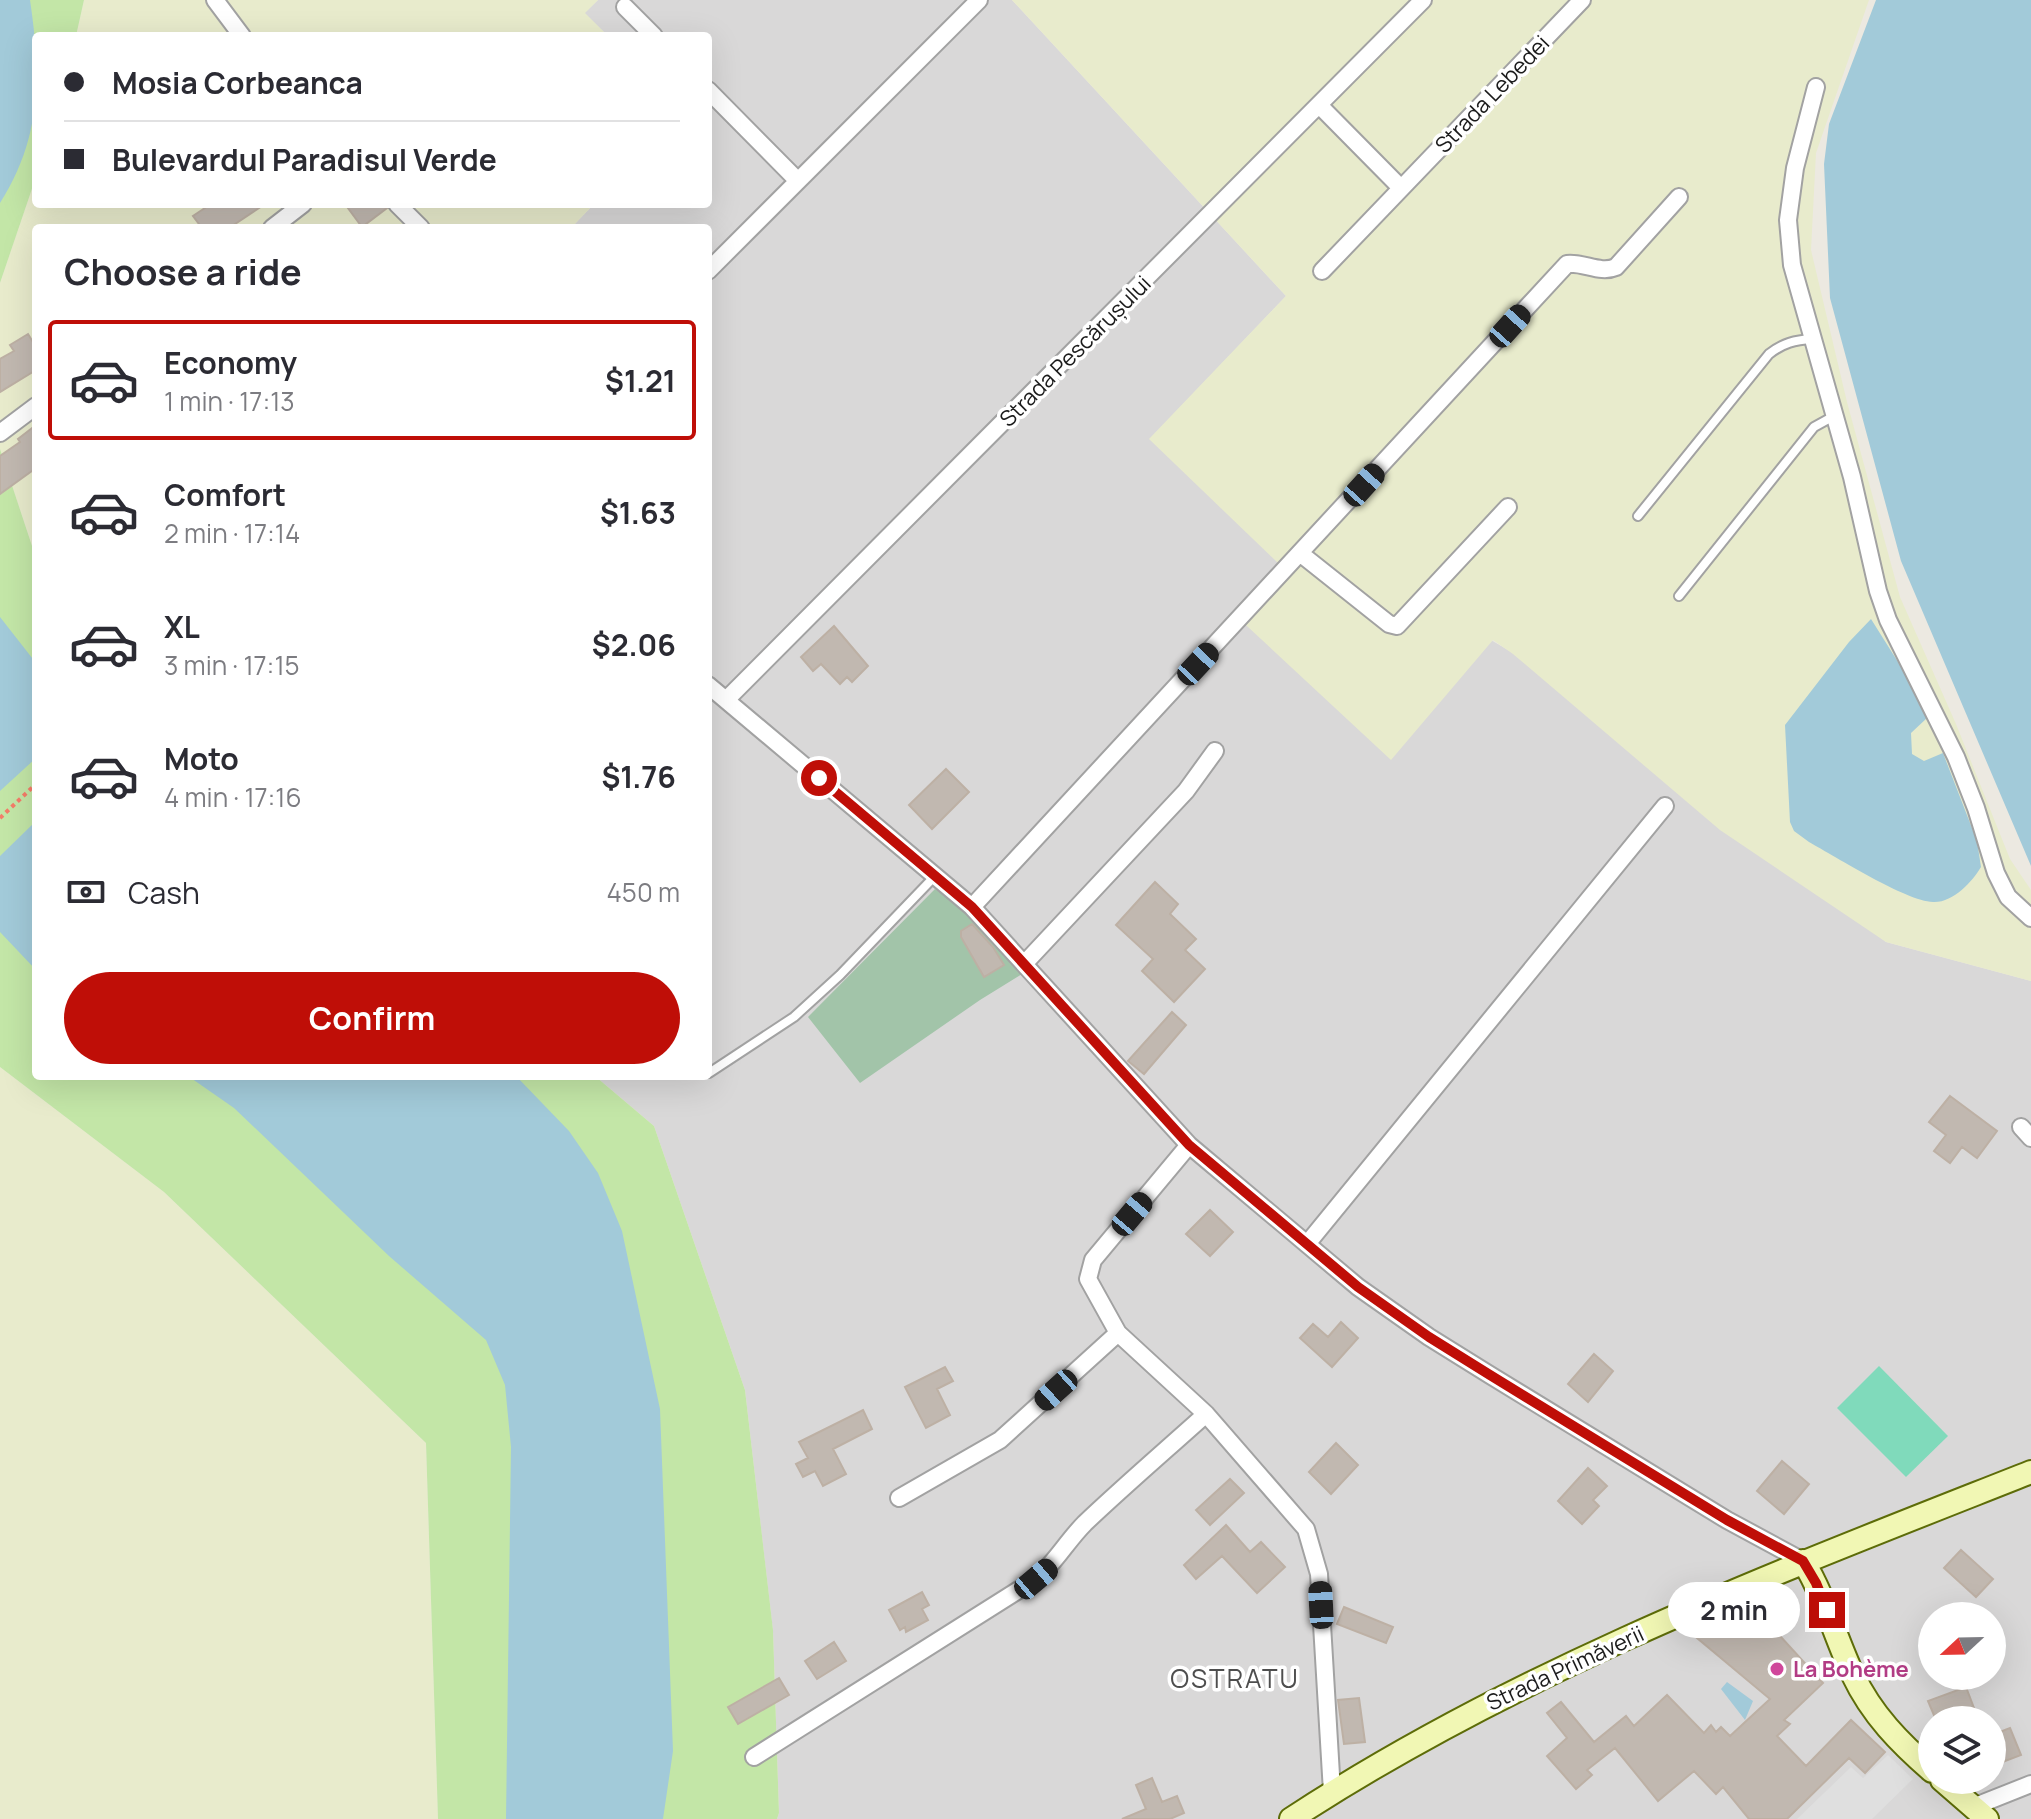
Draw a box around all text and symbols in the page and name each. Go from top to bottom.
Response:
street label: Strada Lebedei [1428,29,1556,159]
text: Mosia Corbeanca [112,62,363,103]
text: Bulevardul Paradisul Verde [112,139,497,180]
text: Choose a ride [64,247,302,296]
street label: Strada Pescărușului [993,269,1157,433]
car [1485,300,1535,352]
text: Economy [164,342,297,383]
icon: car [68,344,140,416]
text: $1.21 [605,360,676,401]
text: 1 min · 17:13 [164,383,295,419]
car [1339,459,1389,511]
text: Comfort [164,474,286,515]
icon: car [68,476,140,548]
text: $1.63 [600,492,676,533]
text: 2 min · 17:14 [164,515,300,551]
text: XL [164,606,200,647]
icon: car [68,608,140,680]
text: $2.06 [592,624,676,665]
car [1173,638,1223,690]
text: 3 min · 17:15 [164,647,300,683]
text: Moto [164,738,239,779]
icon: car [68,740,140,812]
text: $1.76 [601,756,676,797]
route start [801,760,837,796]
text: 4 min · 17:16 [164,779,302,815]
icon: cash [64,870,108,914]
text: Cash [128,872,200,913]
text: 450 m [607,874,680,910]
button: Confirm [64,972,680,1064]
car [1107,1188,1157,1240]
car [1030,1365,1082,1415]
car [1010,1554,1062,1604]
car [1308,1580,1334,1630]
callout: 2 min [1667,1582,1799,1638]
text: 2 min [1700,1592,1768,1628]
route end [1809,1592,1845,1628]
north arrow [1918,1602,2006,1690]
map controls [1918,1602,2006,1794]
street label: Strada Primăverii [1481,1618,1649,1718]
place label: La Bohème [1793,1654,1909,1684]
district label: OSTRATU [1170,1660,1300,1696]
marker: La Bohème [1768,1660,1786,1678]
button: layers [1918,1706,2006,1794]

